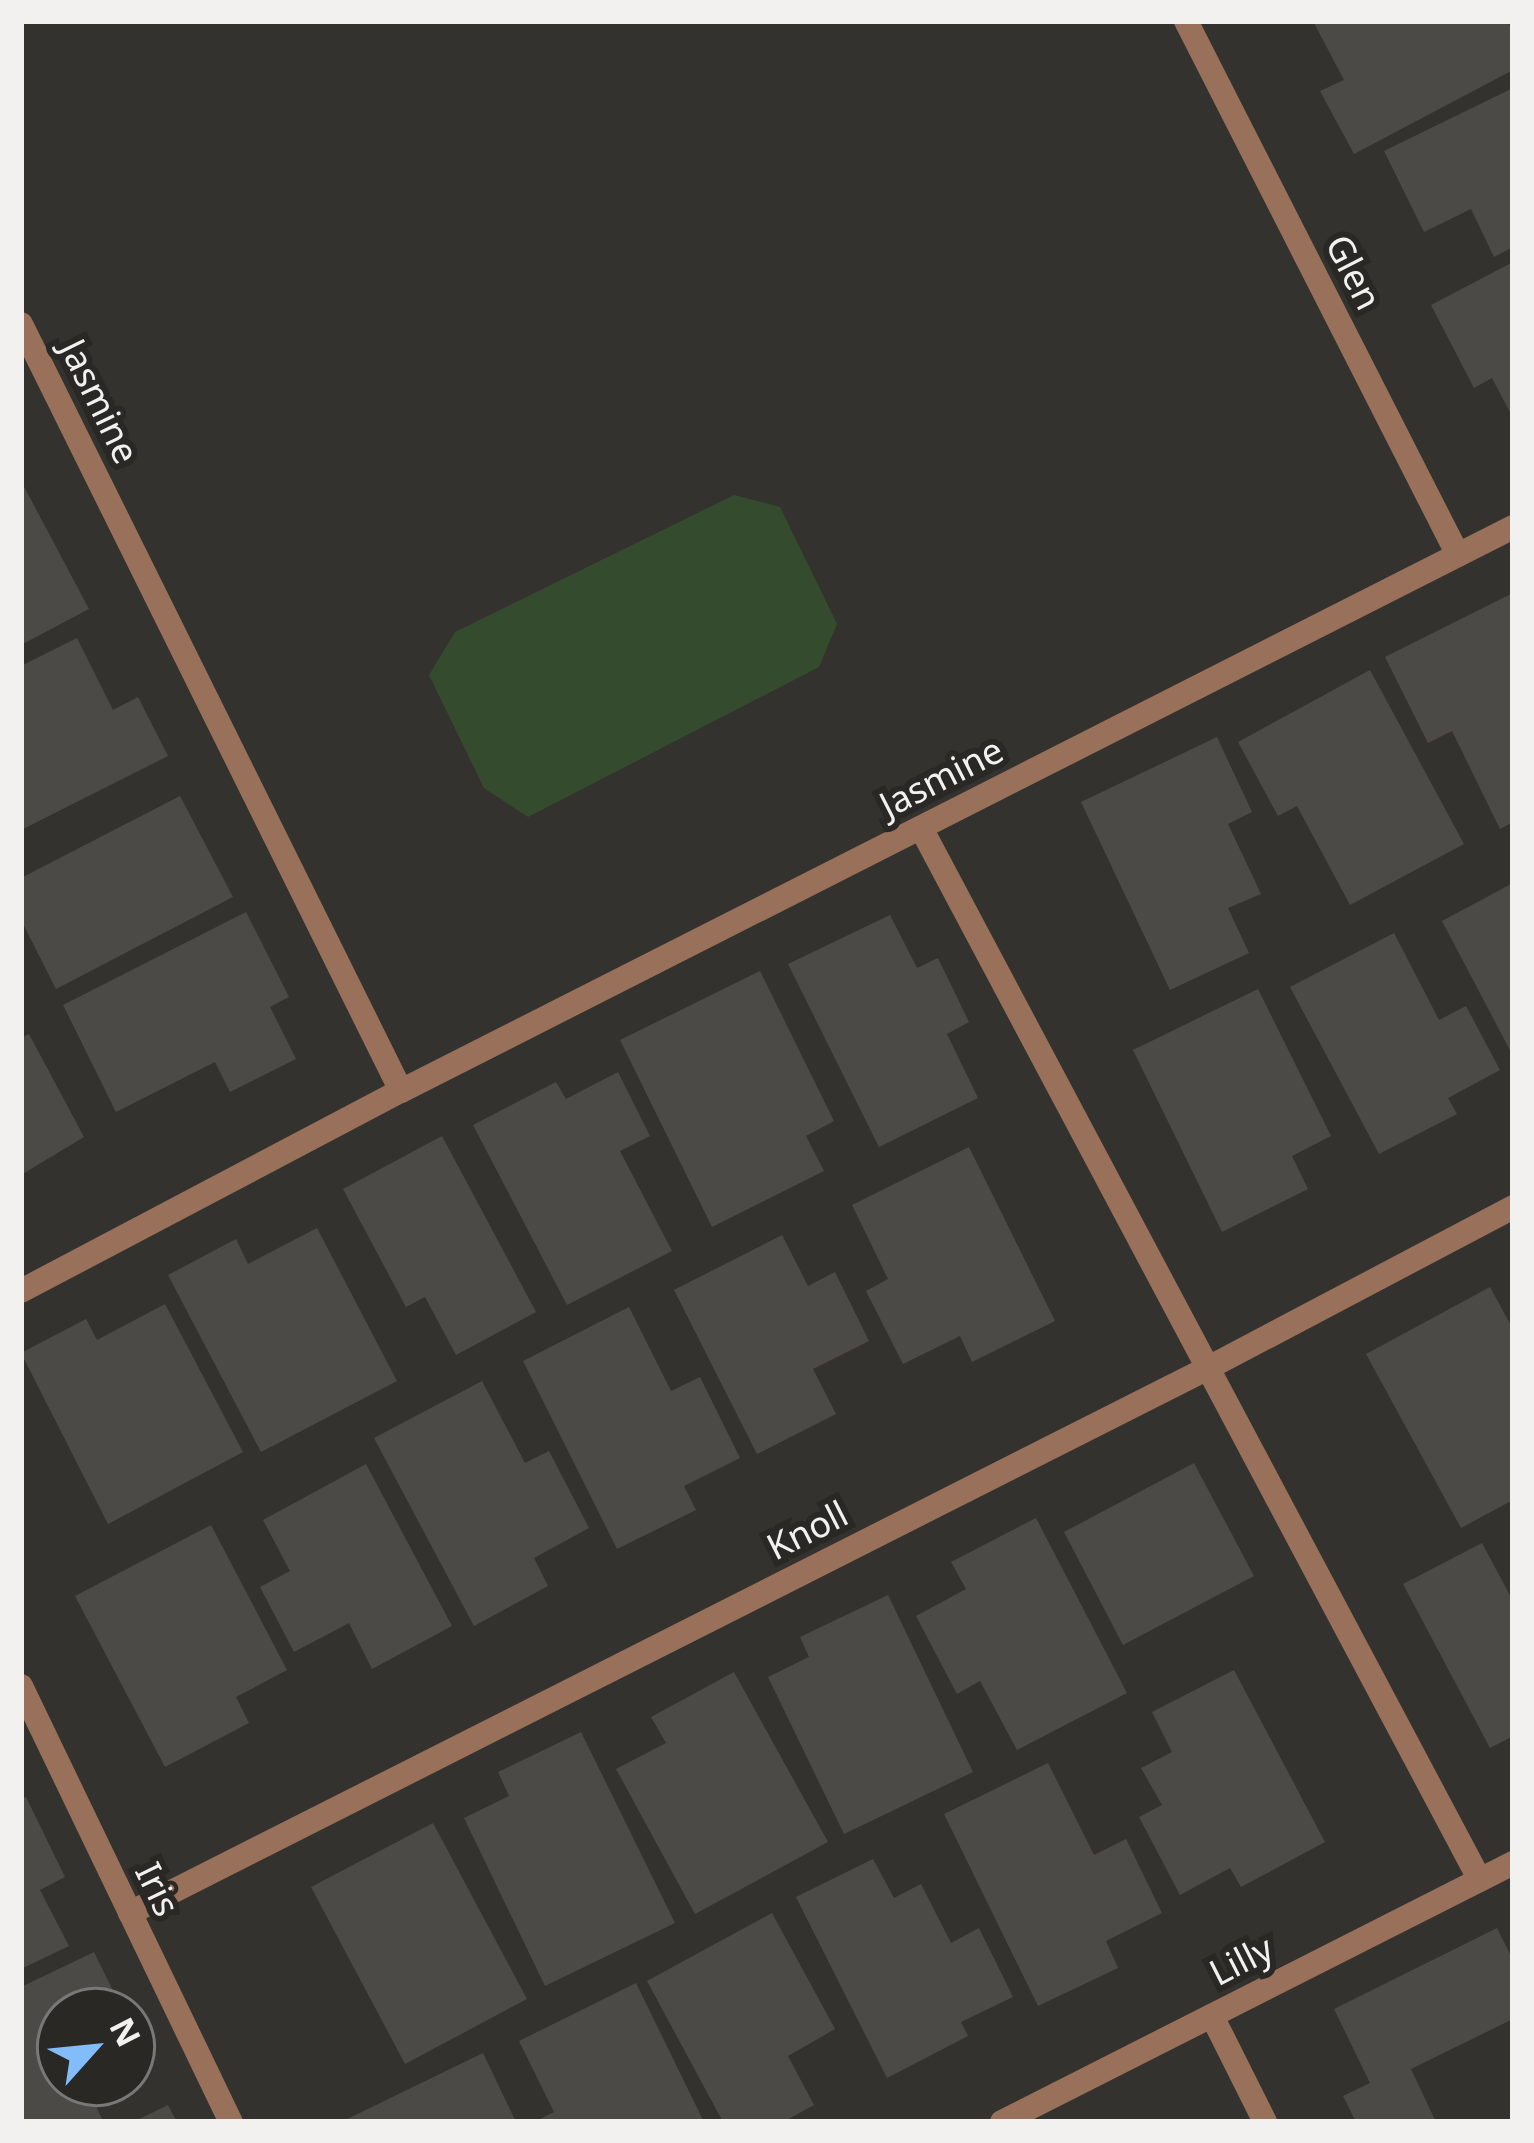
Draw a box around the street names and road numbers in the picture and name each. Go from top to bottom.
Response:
street label: Glen [1317,227,1391,317]
street label: Jasmine [51,332,149,470]
street label: Jasmine [872,728,1010,826]
street label: Knoll [759,1491,855,1569]
street label: Iris [127,1855,189,1923]
street label: Lilly [1202,1926,1280,1994]

